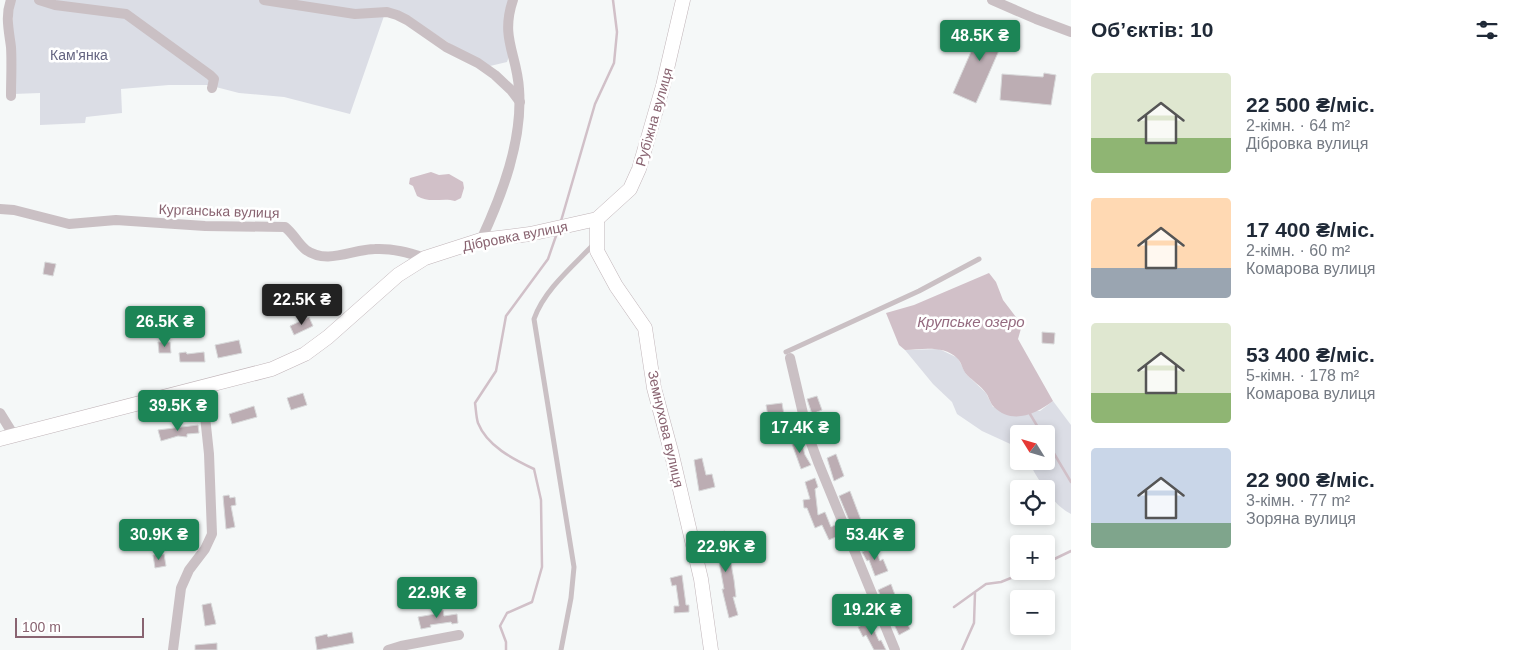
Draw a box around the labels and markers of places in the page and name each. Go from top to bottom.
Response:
pin: 48.5K ₴ [934,20,1026,62]
pin: 22.5K ₴ [256,284,348,326]
pin: 26.5K ₴ [119,306,211,348]
pin: 39.5K ₴ [132,390,224,432]
pin: 17.4K ₴ [754,412,846,454]
pin: 30.9K ₴ [113,518,205,561]
pin: 53.4K ₴ [829,518,921,561]
pin: 22.9K ₴ [680,530,772,573]
pin: 22.9K ₴ [391,576,483,619]
pin: 19.2K ₴ [826,594,918,636]

